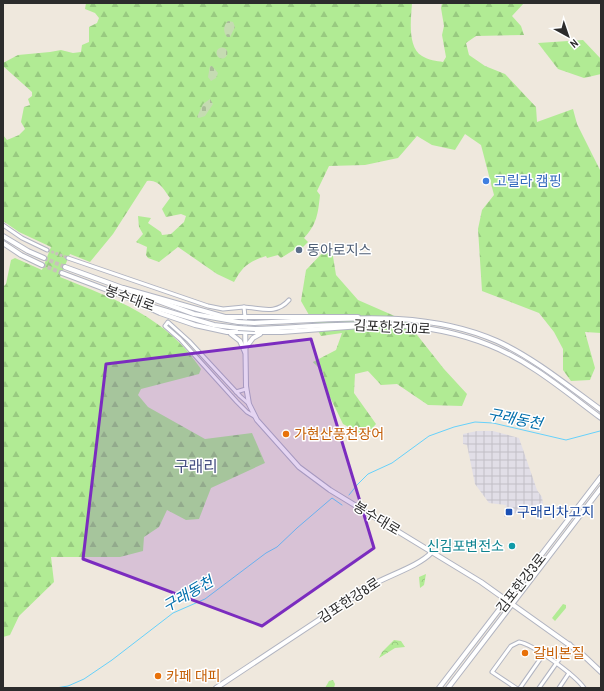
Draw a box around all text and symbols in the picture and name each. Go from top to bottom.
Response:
north arrow [548,16,588,56]
text: N [567,36,581,51]
place label: 고릴라 캠핑 [494,172,562,190]
marker: 고릴라 캠핑 [481,176,491,186]
place label: 동아로지스 [307,241,372,259]
marker: 동아로지스 [294,245,304,255]
street label: 봉수대로 [103,281,157,315]
street label: 김포한강10로 [353,316,431,338]
water label: 구래동천 [486,403,546,435]
place label: 가현산풍천장어 [294,425,384,443]
marker: 가현산풍천장어 [281,429,291,439]
district label: 구래리 [174,455,218,477]
street label: 봉수대로 [350,497,404,539]
place label: 구래리차고지 [517,503,594,521]
marker: 구래리차고지 [504,507,514,517]
place label: 신김포변전소 [427,537,504,555]
marker: 신김포변전소 [507,541,517,551]
street label: 김포한강3로 [492,549,550,616]
water label: 구래동천 [159,570,219,616]
street label: 김포한강8로 [314,573,384,627]
place label: 갈비본질 [533,644,585,662]
marker: 갈비본질 [520,648,530,658]
place label: 카페 대피 [166,667,221,685]
marker: 카페 대피 [153,671,163,681]

